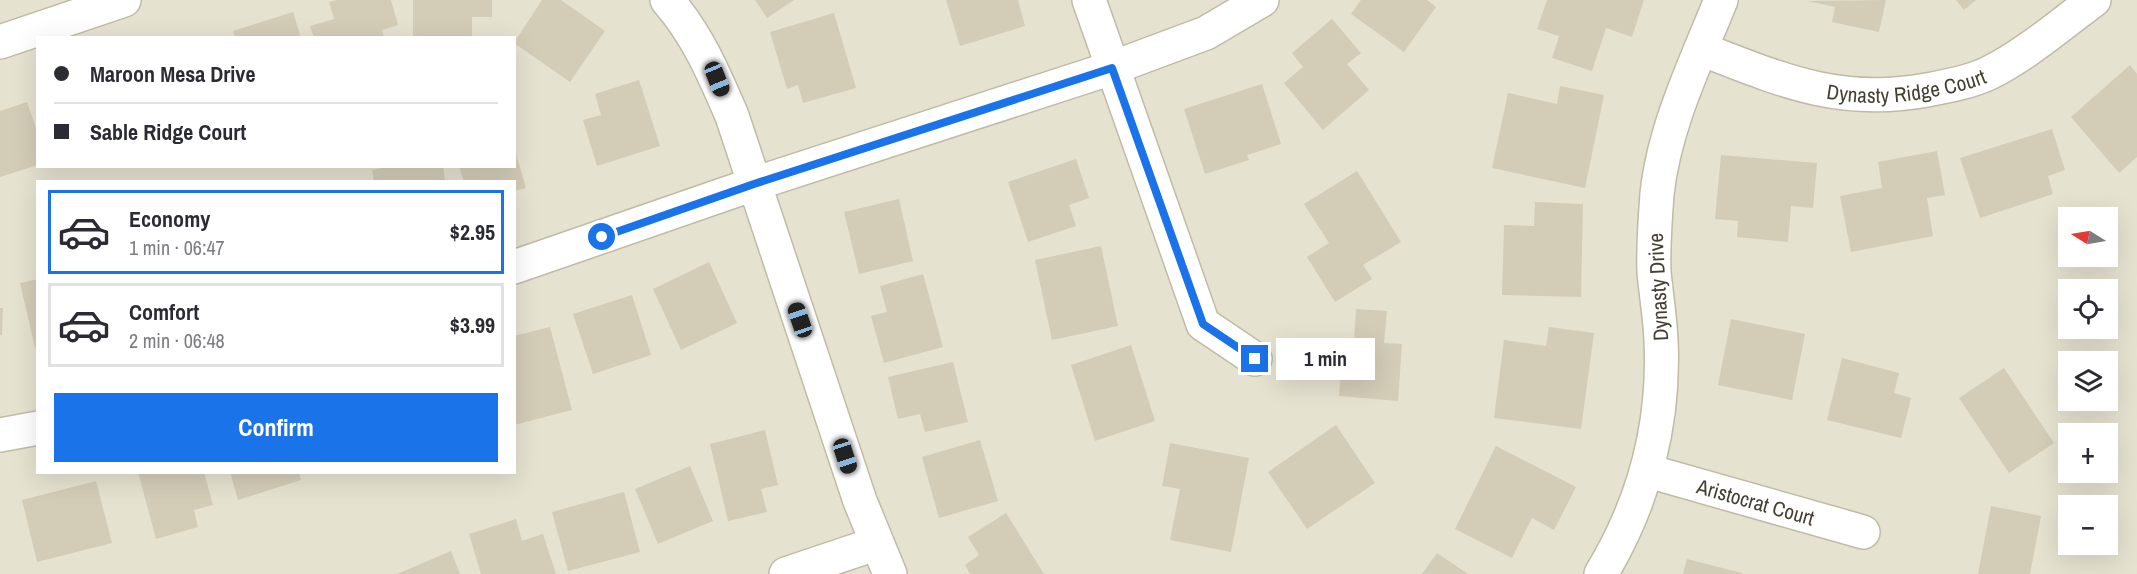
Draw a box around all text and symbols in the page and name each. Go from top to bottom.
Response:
text: Maroon Mesa Drive [90,59,255,89]
car [702,59,732,99]
street label: Dynasty Ridge Court [1825,61,1990,109]
text: Sable Ridge Court [90,117,246,147]
text: Economy [129,204,210,234]
icon: car [57,205,111,259]
north arrow [2058,207,2118,267]
map controls [2058,207,2118,555]
text: $2.95 [450,217,495,247]
route start [588,223,615,250]
street label: Dynasty Drive [1641,232,1675,342]
text: 1 min · 06:47 [129,234,225,261]
button: locate [2058,279,2118,339]
text: Comfort [129,297,199,327]
icon: car [57,298,111,352]
car [786,300,814,340]
text: $3.99 [450,310,495,340]
text: 2 min · 06:48 [129,327,225,354]
callout: 1 min [1276,338,1375,380]
route end [1241,345,1268,372]
text: 1 min [1304,345,1347,372]
button: layers [2058,351,2118,411]
button: Confirm [54,393,498,462]
button: + [2058,423,2118,483]
car [831,436,859,476]
street label: Aristocrat Court [1693,471,1818,532]
button: − [2058,495,2118,555]

